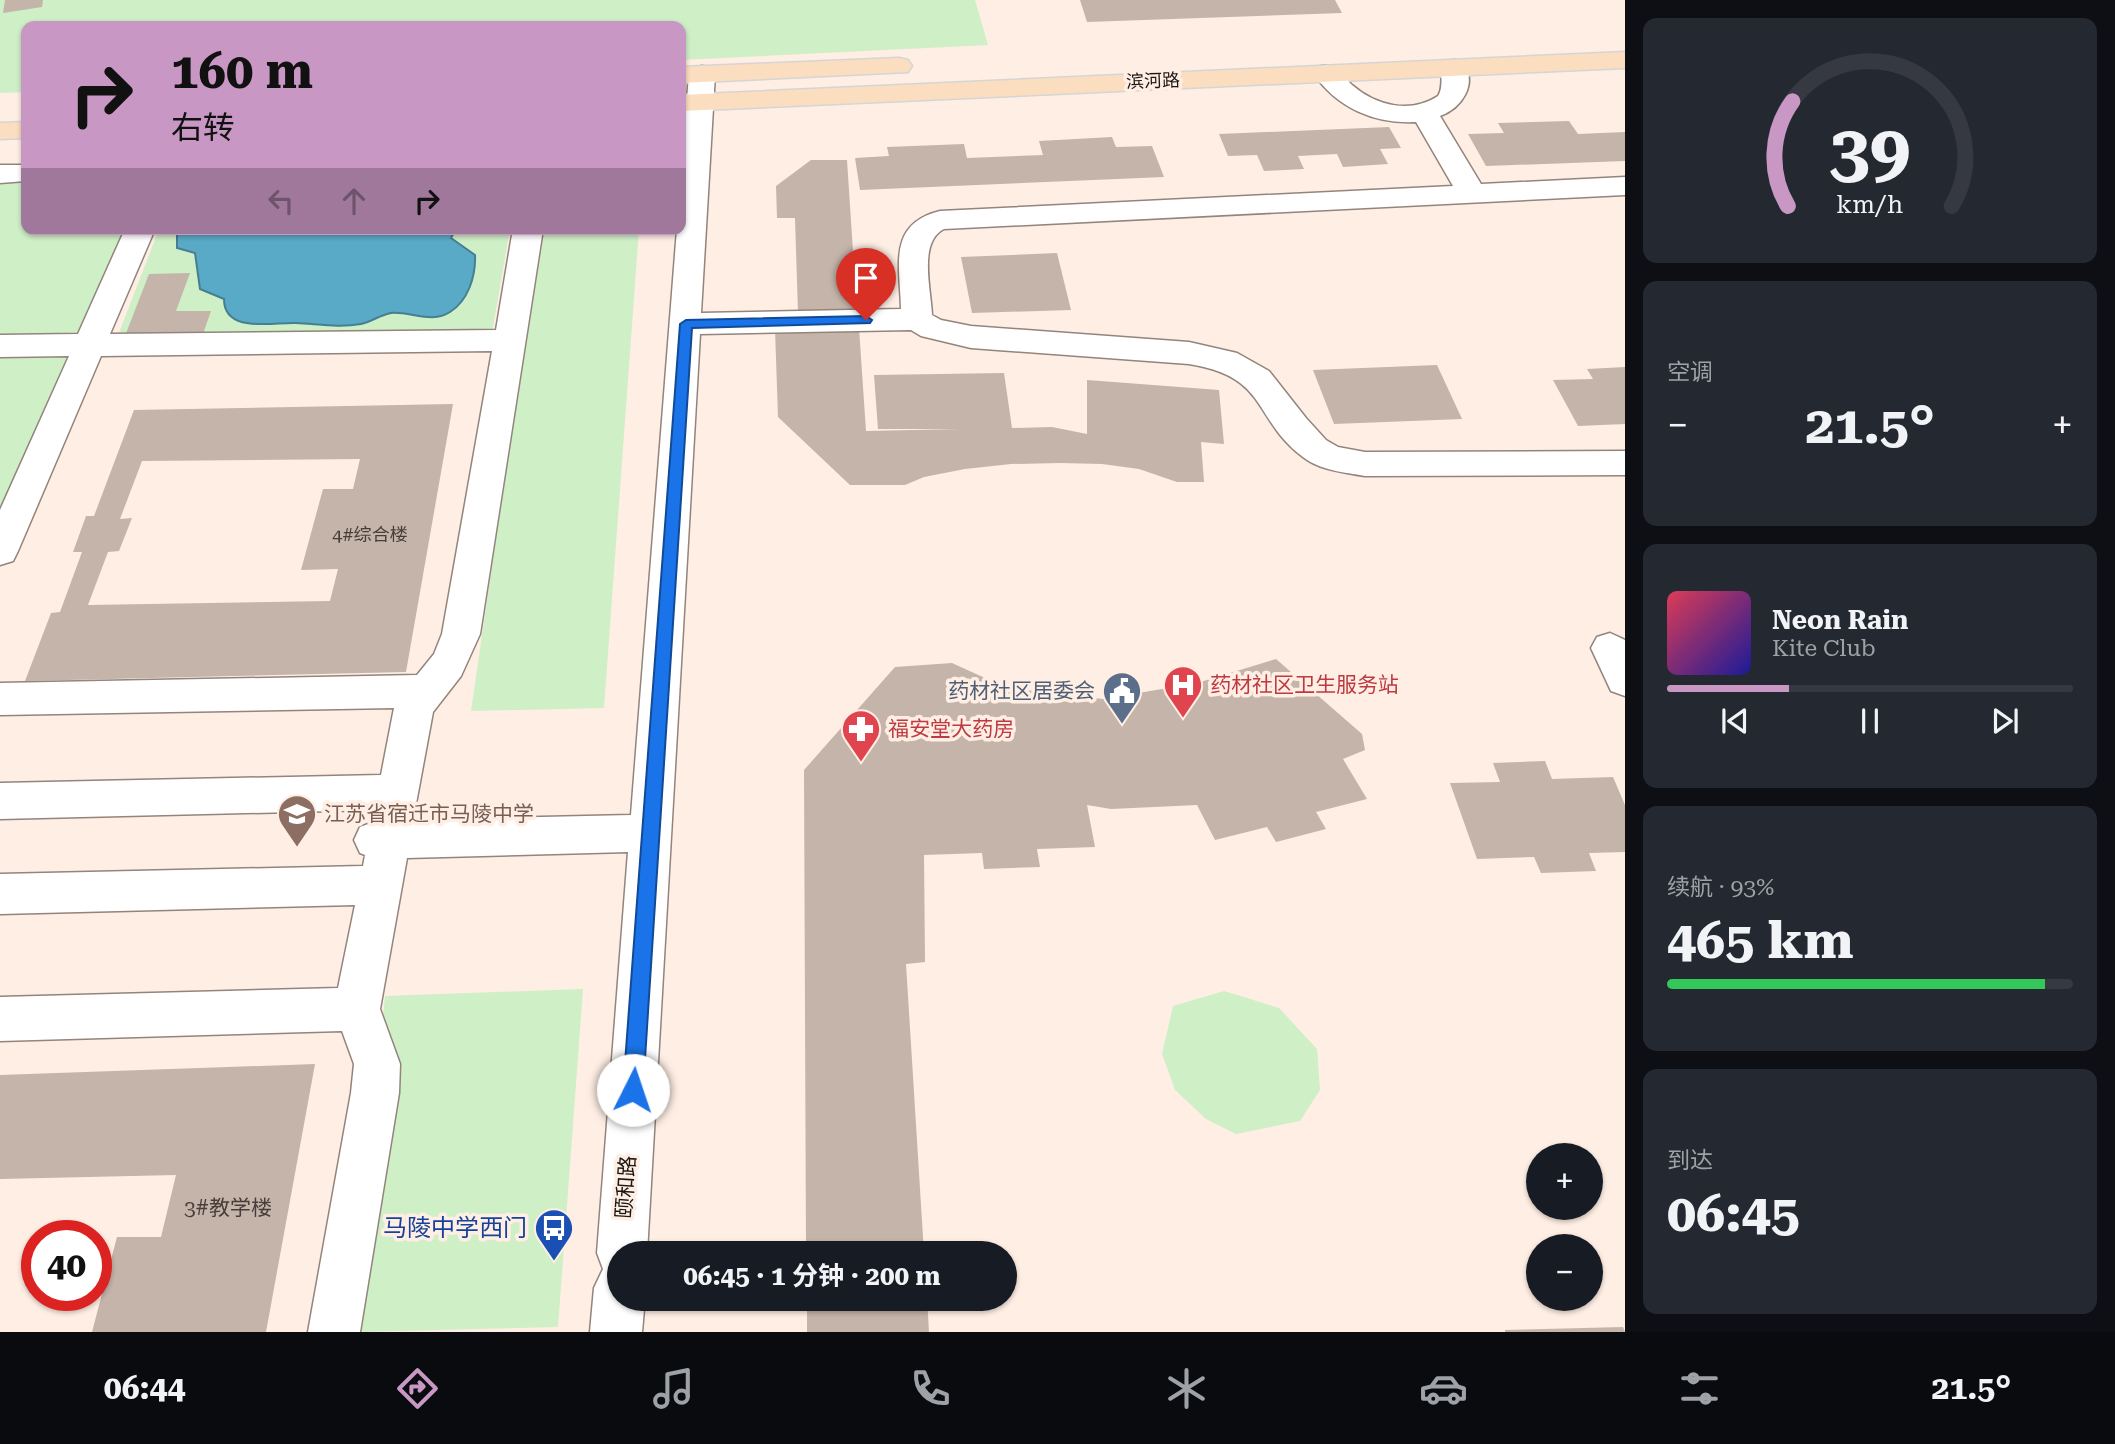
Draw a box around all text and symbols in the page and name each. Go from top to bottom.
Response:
text: 160 m [171,43,313,100]
icon: right [56,49,147,140]
street label: 滨河路 [1126,69,1180,92]
text: 右转 [171,109,235,147]
text: 39 [1829,110,1911,195]
icon: left [262,182,300,220]
icon: ahead [335,182,373,220]
icon: right [408,182,446,220]
text: km/h [1837,190,1903,219]
pin [836,248,896,320]
icon: arrive [847,259,885,297]
text: 空调 [1667,359,1713,386]
text: 21.5° [1805,395,1935,456]
text: − [1667,403,1688,447]
text: + [2052,403,2073,447]
house number: 4#综合楼 [332,524,408,545]
text: Neon Rain [1772,605,1908,635]
text: Kite Club [1772,635,1876,662]
hospital icon: 药材社区卫生服务站 [1162,664,1204,719]
public building icon: 药材社区居委会 [1101,670,1143,725]
place label: 药材社区卫生服务站 [1210,673,1399,697]
place label: 药材社区居委会 [948,679,1095,703]
icon: previous [1716,702,1754,740]
icon: pause [1851,702,1889,740]
icon: next [1986,702,2024,740]
pharmacy icon: 福安堂大药房 [840,708,882,763]
place label: 福安堂大药房 [888,717,1014,741]
school or university icon: 江苏省宿迁市马陵中学 [276,793,318,848]
place label: 江苏省宿迁市马陵中学 [324,802,534,826]
text: 续航 · 93% [1667,874,1774,901]
text: 465 km [1667,910,1854,971]
position arrow [596,1053,670,1127]
map controls [1526,1143,1603,1311]
button: + [1526,1143,1603,1220]
text: 到达 [1667,1147,1713,1174]
street label: 颐和路 [612,1155,640,1219]
text: 06:45 [1667,1183,1800,1244]
house number: 3#教学楼 [184,1196,272,1220]
bus stop icon: 马陵中学西门 [533,1207,575,1262]
place label: 马陵中学西门 [383,1214,527,1242]
speed limit sign: 40 [21,1220,112,1311]
button: − [1526,1234,1603,1311]
text: 06:45 · 1 分钟 · 200 m [683,1261,941,1291]
icon: directions [393,1364,442,1413]
icon: music [649,1364,698,1413]
icon: phone [906,1364,955,1413]
icon: climate [1162,1364,1211,1413]
icon: car [1419,1364,1468,1413]
icon: filters [1675,1364,1724,1413]
text: 06:44 [104,1369,185,1407]
text: 21.5° [1931,1369,2011,1407]

